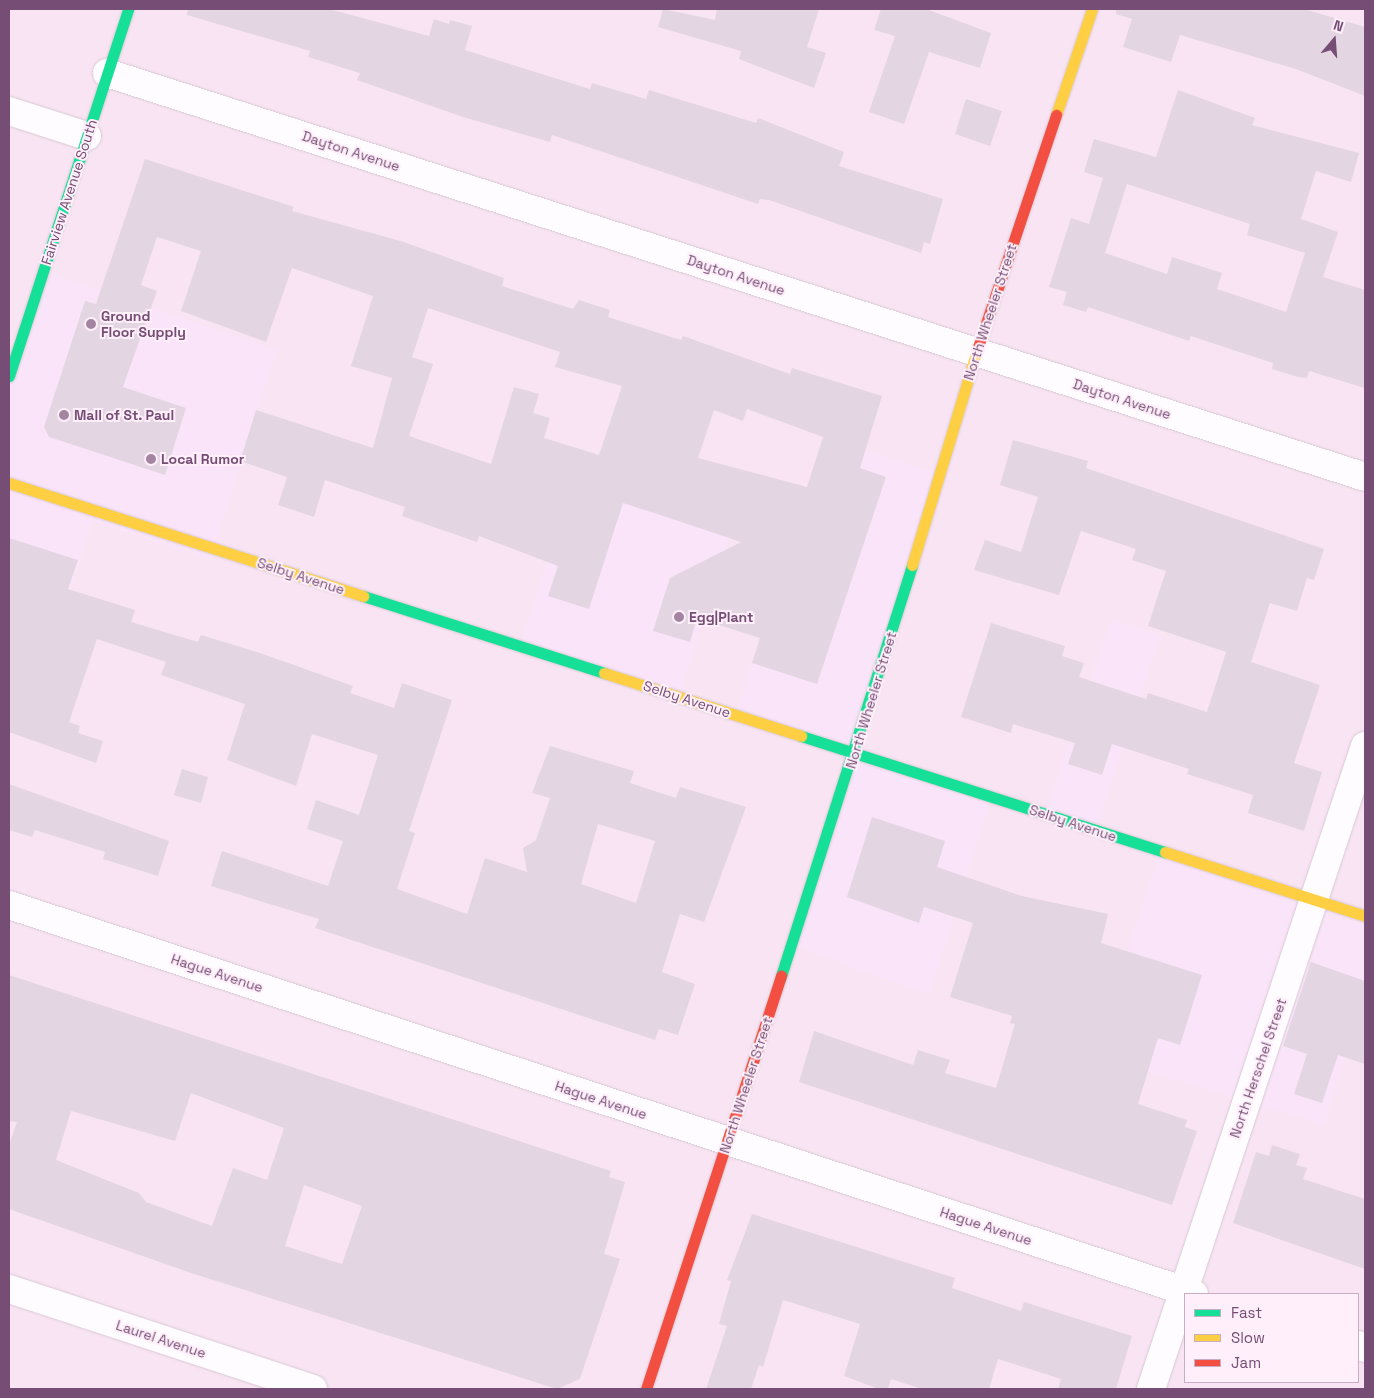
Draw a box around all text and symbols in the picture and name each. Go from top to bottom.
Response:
north arrow [1309,15,1359,65]
text: N [1331,16,1346,36]
street label: Fairview Avenue South [38,117,100,267]
street label: Dayton Avenue [300,127,402,175]
street label: North Wheeler Street [960,242,1020,382]
street label: Dayton Avenue [685,251,787,299]
place label: Ground Floor Supply [101,308,186,341]
marker: Ground Floor Supply [85,318,97,330]
street label: Dayton Avenue [1071,375,1173,423]
place label: Mall of St. Paul [74,407,175,423]
marker: Mall of St. Paul [58,409,70,421]
place label: Local Rumor [161,451,244,467]
marker: Local Rumor [145,453,157,465]
street label: Selby Avenue [255,554,347,598]
place label: Egg|Plant [689,609,753,625]
marker: Egg|Plant [673,611,685,623]
street label: North Wheeler Street [842,629,900,771]
street label: Selby Avenue [641,677,733,721]
street label: Selby Avenue [1027,801,1119,845]
street label: Hague Avenue [169,950,265,996]
street label: North Herschel Street [1226,996,1290,1140]
street label: North Wheeler Street [716,1015,776,1155]
street label: Hague Avenue [553,1077,649,1123]
street label: Hague Avenue [938,1203,1034,1249]
legend [1184,1293,1359,1383]
text: Fast [1231,1303,1262,1322]
street label: Laurel Avenue [114,1317,208,1361]
text: Slow [1231,1328,1265,1347]
text: Jam [1231,1353,1261,1372]

